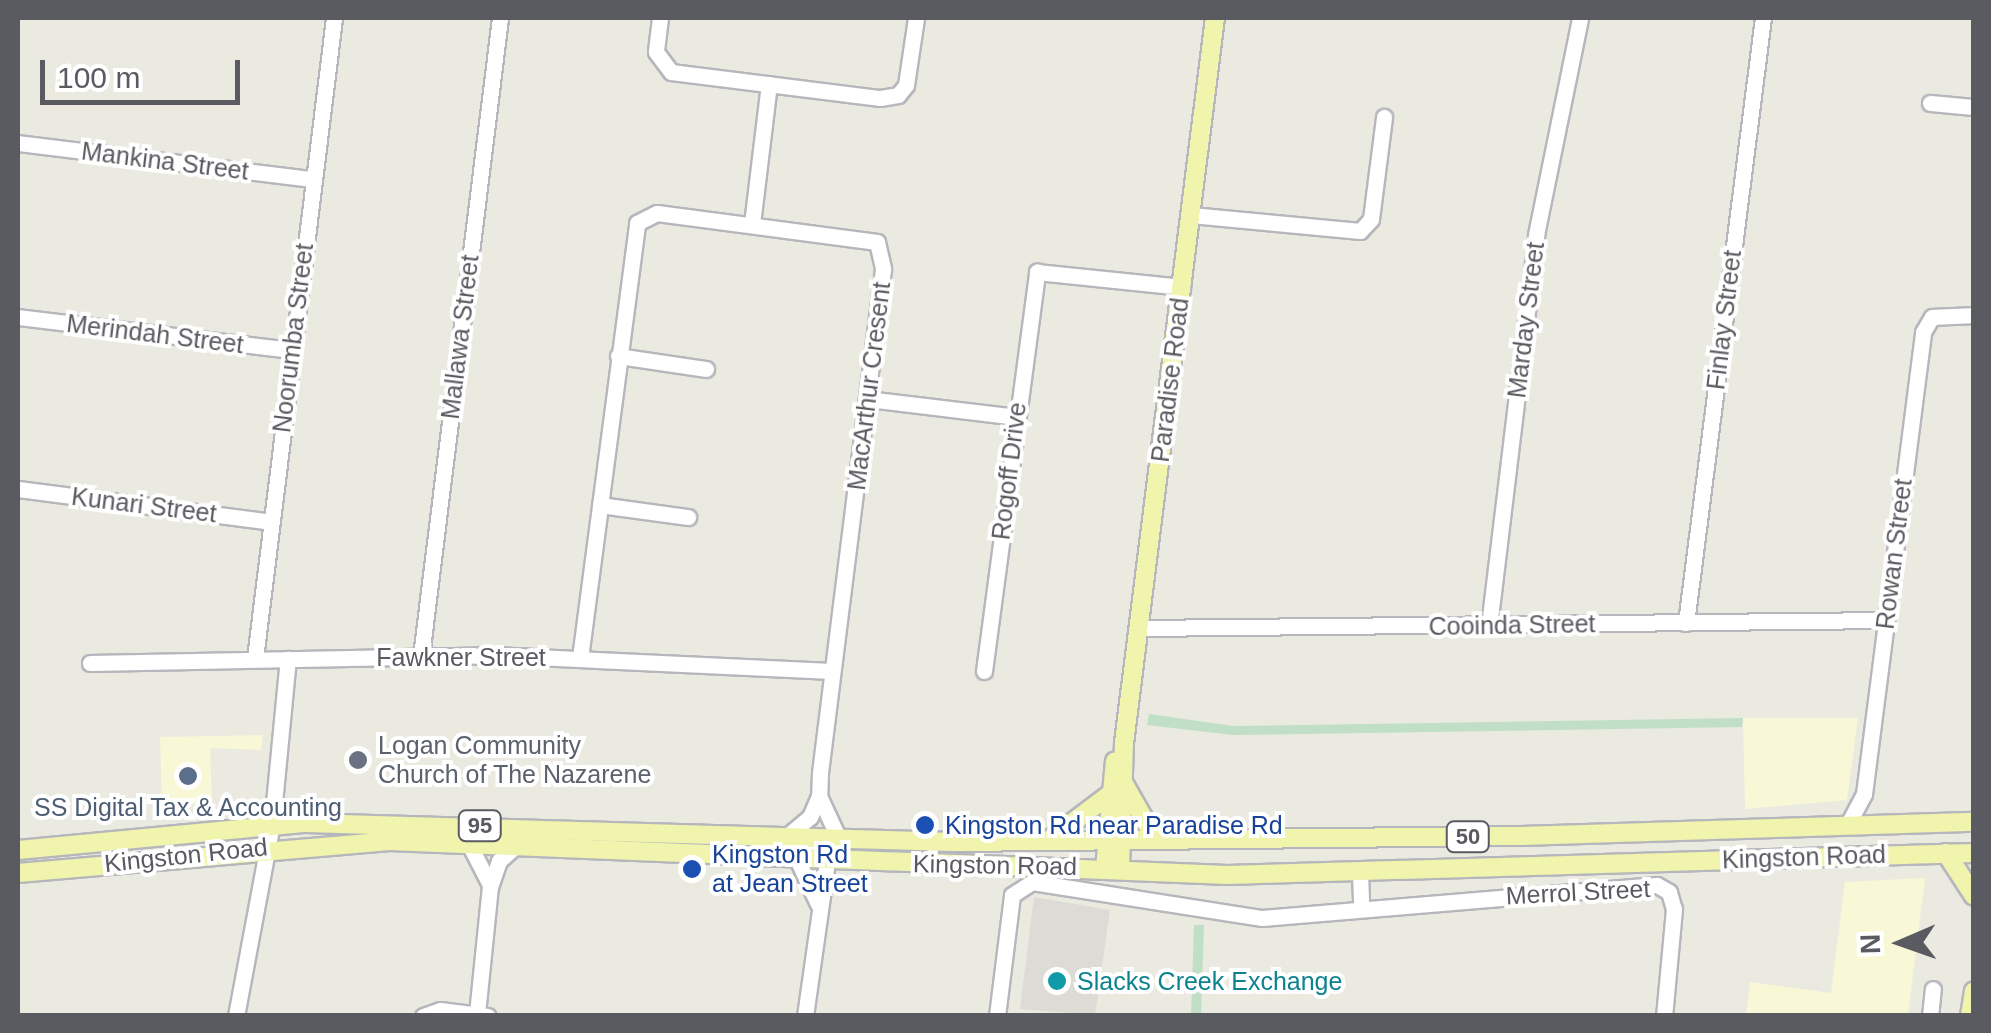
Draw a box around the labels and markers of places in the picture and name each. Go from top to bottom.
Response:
place label: Logan Community Church of The Nazarene [378,731,652,790]
marker: Logan Community Church of The Nazarene [347,749,369,771]
marker: SS Digital Tax & Accounting [177,765,199,787]
place label: SS Digital Tax & Accounting [33,792,343,822]
place label: Kingston Rd near Paradise Rd [945,810,1283,840]
marker: Kingston Rd near Paradise Rd [914,814,936,836]
place label: Kingston Rd at Jean Street [712,840,868,899]
marker: Kingston Rd at Jean Street [681,858,703,880]
place label: Slacks Creek Exchange [1077,966,1342,996]
marker: Slacks Creek Exchange [1046,970,1068,992]

